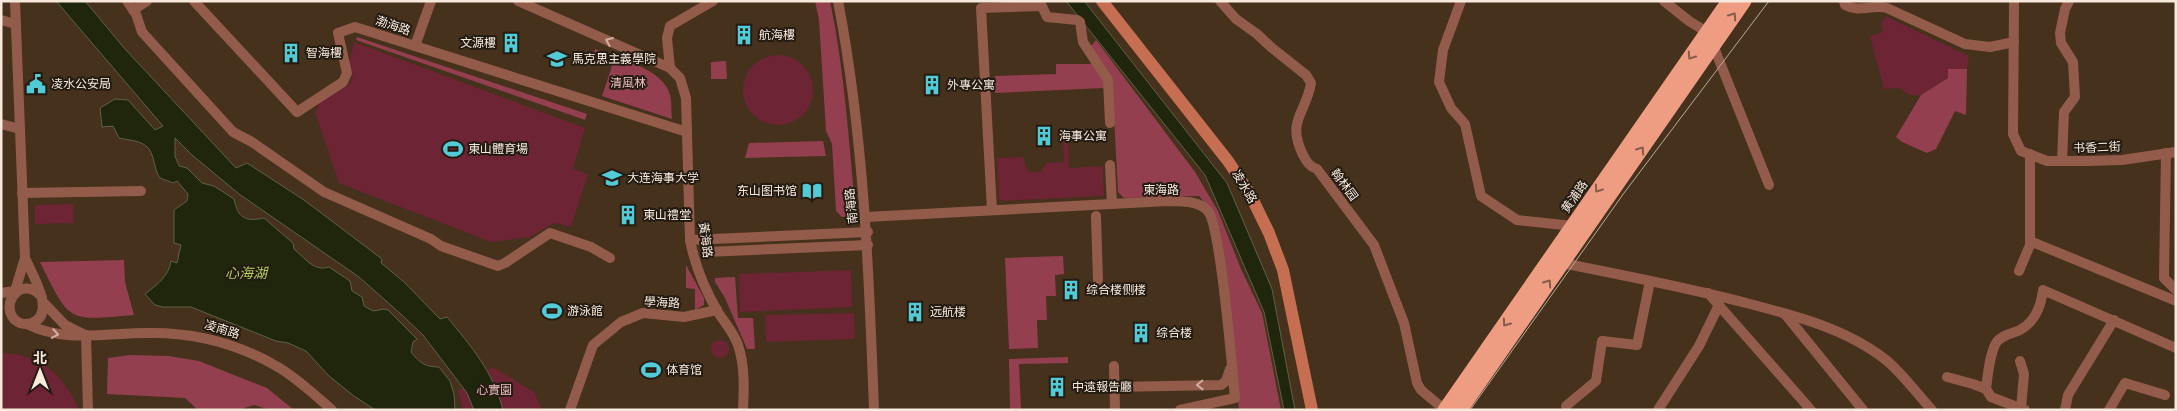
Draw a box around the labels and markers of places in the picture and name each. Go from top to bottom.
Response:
building icon: 航海樓 [733,24,755,46]
place label: 航海樓 [759,28,795,43]
building icon: 文源樓 [500,32,522,54]
place label: 文源樓 [460,36,496,51]
building icon: 智海樓 [280,42,302,64]
place label: 智海樓 [306,46,342,61]
school or university icon: 馬克思主義學院 [546,48,568,70]
place label: 馬克思主義學院 [572,52,656,67]
public building icon: 凌水公安局 [25,73,47,95]
building icon: 外專公寓 [921,74,943,96]
place label: 凌水公安局 [51,77,111,92]
place label: 外專公寓 [947,78,995,93]
building icon: 海事公寓 [1033,125,1055,147]
place label: 海事公寓 [1059,129,1107,144]
sports icon: 東山體育場 [442,138,464,160]
place label: 東山體育場 [468,142,528,157]
school or university icon: 大连海事大学 [601,167,623,189]
place label: 大连海事大学 [627,171,699,186]
library icon: 东山图书馆 [801,180,823,202]
place label: 东山图书馆 [737,184,797,199]
building icon: 東山禮堂 [617,204,639,226]
place label: 東山禮堂 [643,208,691,223]
building icon: 综合楼侧楼 [1060,279,1082,301]
place label: 综合楼侧楼 [1086,283,1146,298]
sports icon: 游泳館 [541,300,563,322]
building icon: 远航楼 [904,301,926,323]
place label: 游泳館 [567,304,603,319]
place label: 远航楼 [930,305,966,320]
building icon: 综合楼 [1130,322,1152,344]
place label: 综合楼 [1156,326,1192,341]
sports icon: 体育馆 [640,359,662,381]
place label: 体育馆 [666,363,702,378]
building icon: 中遠報告廳 [1046,376,1068,398]
place label: 中遠報告廳 [1072,380,1132,395]

